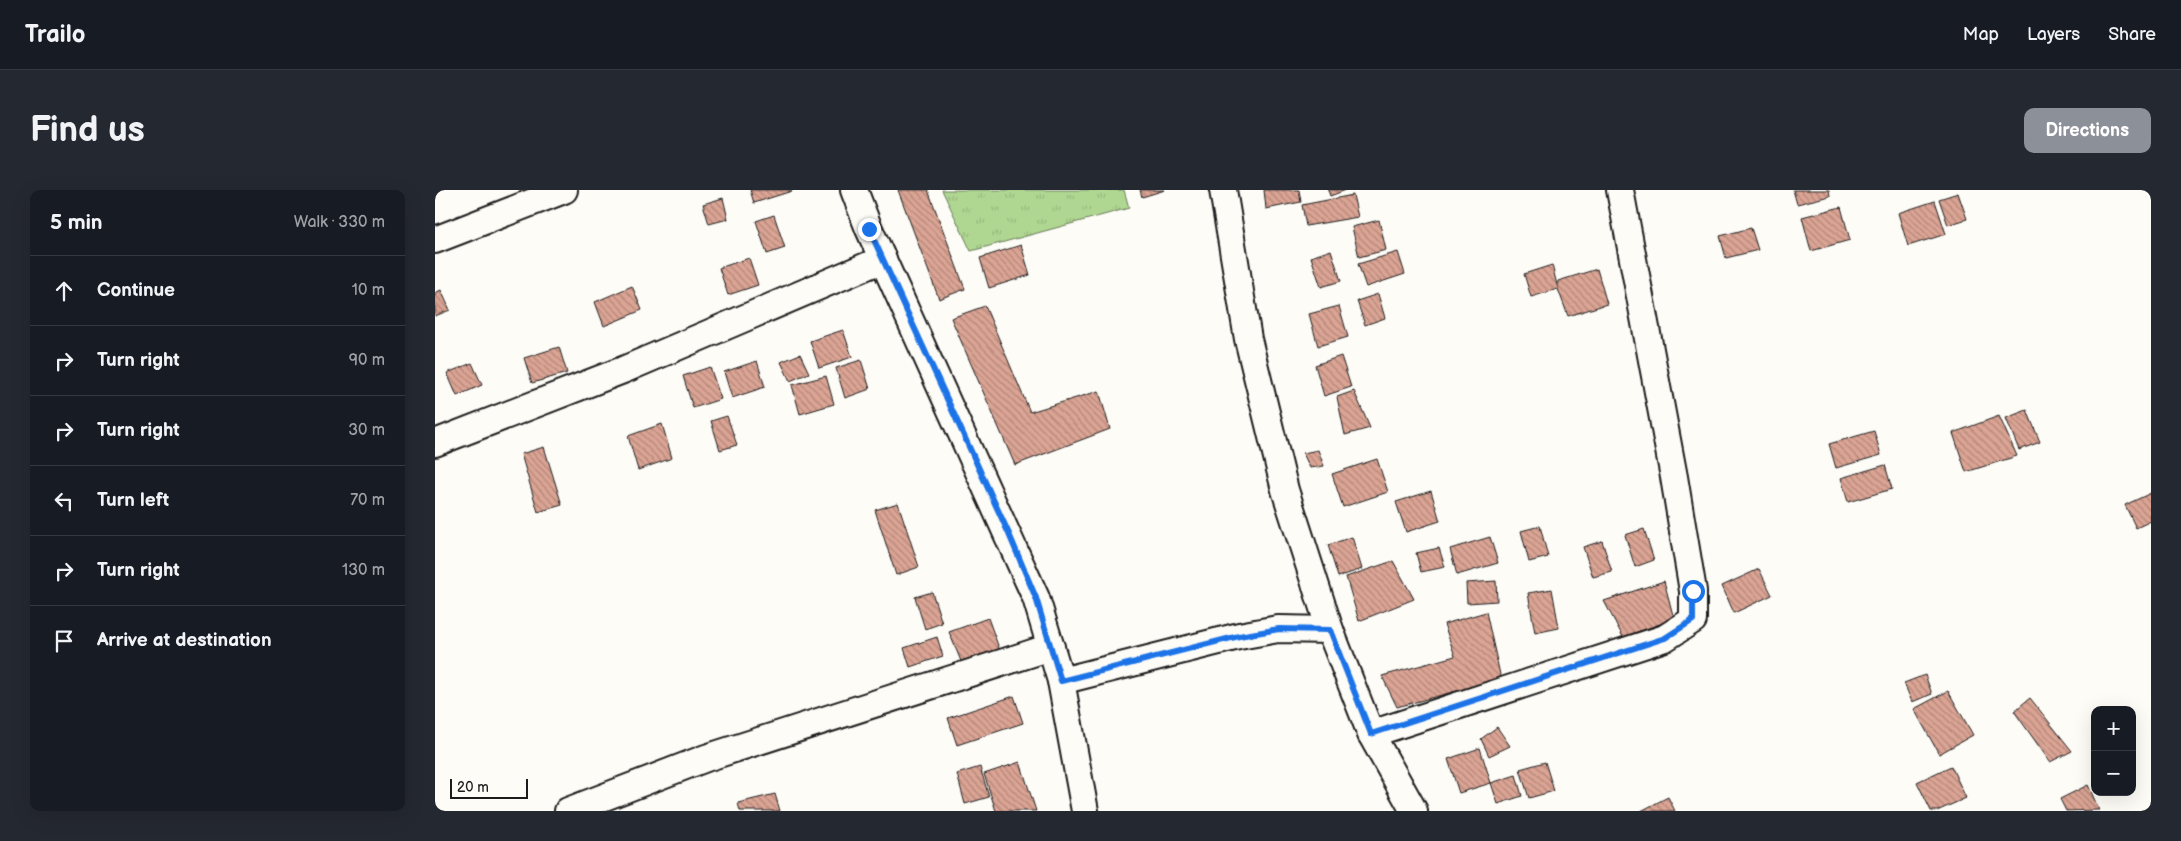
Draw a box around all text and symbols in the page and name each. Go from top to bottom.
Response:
text: Trailo [25,20,85,49]
text: Map [1963,24,1999,45]
text: Layers [2027,24,2080,45]
text: Share [2108,24,2156,45]
button: Directions [2024,108,2151,153]
text: Find us [30,109,145,152]
text: 5 min [50,210,103,235]
text: Walk · 330 m [294,213,385,232]
route end [858,218,881,241]
icon: ahead [50,277,78,305]
text: Continue [97,279,175,302]
text: 10 m [352,281,385,300]
icon: right [50,347,78,375]
text: Turn right [97,349,180,372]
text: 90 m [349,351,385,370]
icon: right [50,417,78,445]
text: Turn right [97,419,180,442]
text: 30 m [348,421,385,440]
icon: left [50,487,78,515]
text: Turn left [97,489,169,512]
text: 70 m [350,491,385,510]
icon: right [50,557,78,585]
text: Turn right [97,559,180,582]
text: 130 m [342,561,385,580]
route start [1682,580,1705,603]
icon: arrive [50,627,78,655]
text: Arrive at destination [97,629,272,652]
map controls [2091,706,2136,796]
button: + [2091,706,2136,751]
button: − [2091,751,2136,796]
scale bar [450,776,527,799]
text: 20 m [457,779,489,796]

